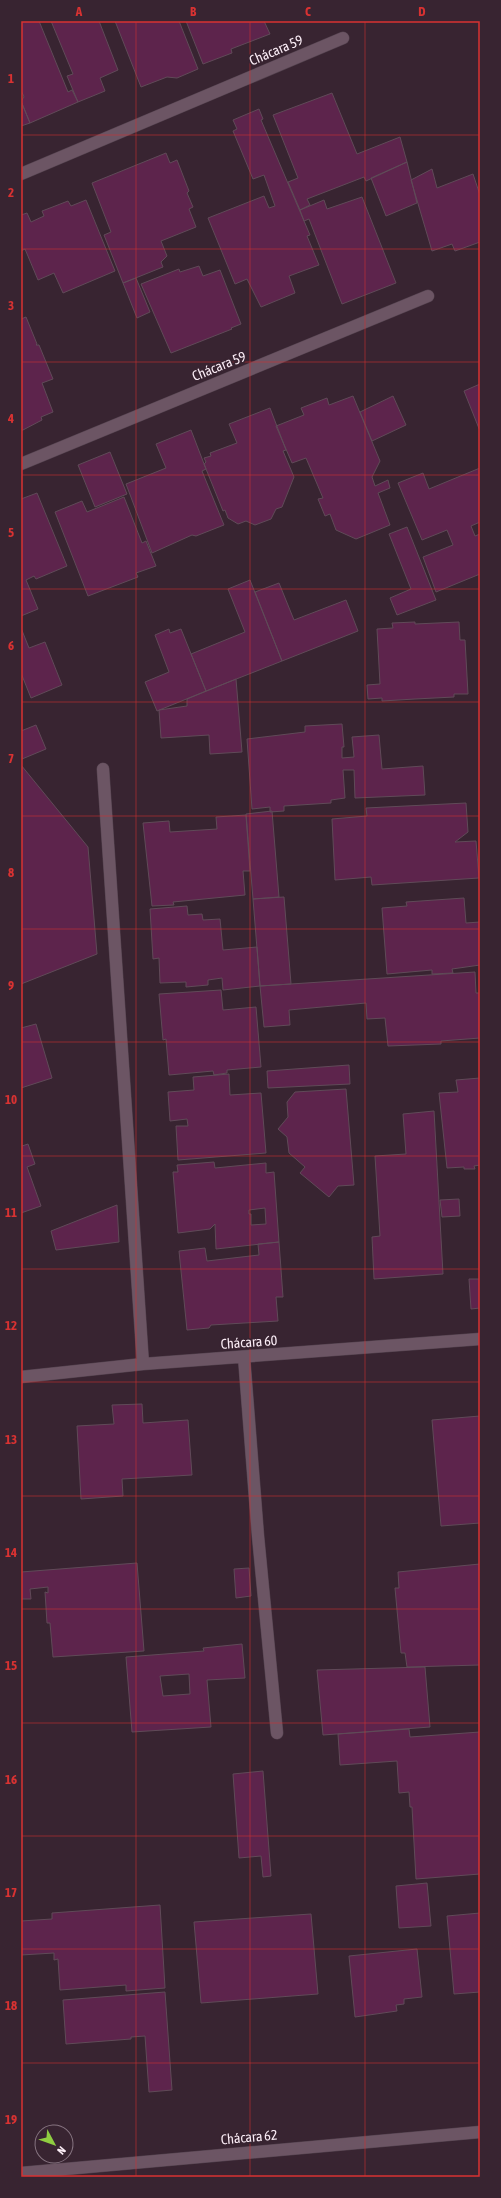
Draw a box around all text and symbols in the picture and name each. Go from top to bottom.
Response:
text: A [75,4,83,19]
text: B [190,4,197,19]
text: C [305,4,311,19]
text: D [418,4,426,19]
street label: Chácara 59 [247,32,305,68]
text: 1 [8,71,14,86]
text: 2 [8,185,14,200]
text: 3 [8,298,14,313]
street label: Chácara 59 [190,348,248,384]
text: 4 [7,411,14,426]
text: 5 [8,525,14,540]
text: 6 [8,638,14,653]
text: 7 [8,751,14,766]
text: 8 [8,865,14,880]
text: 9 [8,978,14,993]
text: 10 [5,1092,17,1107]
text: 11 [5,1205,17,1220]
text: 12 [5,1318,17,1333]
street label: Chácara 60 [220,1332,278,1352]
text: 13 [5,1432,17,1447]
text: 14 [5,1545,17,1560]
text: 15 [5,1658,17,1673]
text: 16 [5,1772,17,1787]
text: 17 [5,1885,17,1900]
text: 18 [5,1998,17,2013]
text: 19 [5,2112,17,2127]
north arrow [34,2124,74,2164]
street label: Chácara 62 [220,2127,278,2147]
text: N [55,2144,68,2157]

